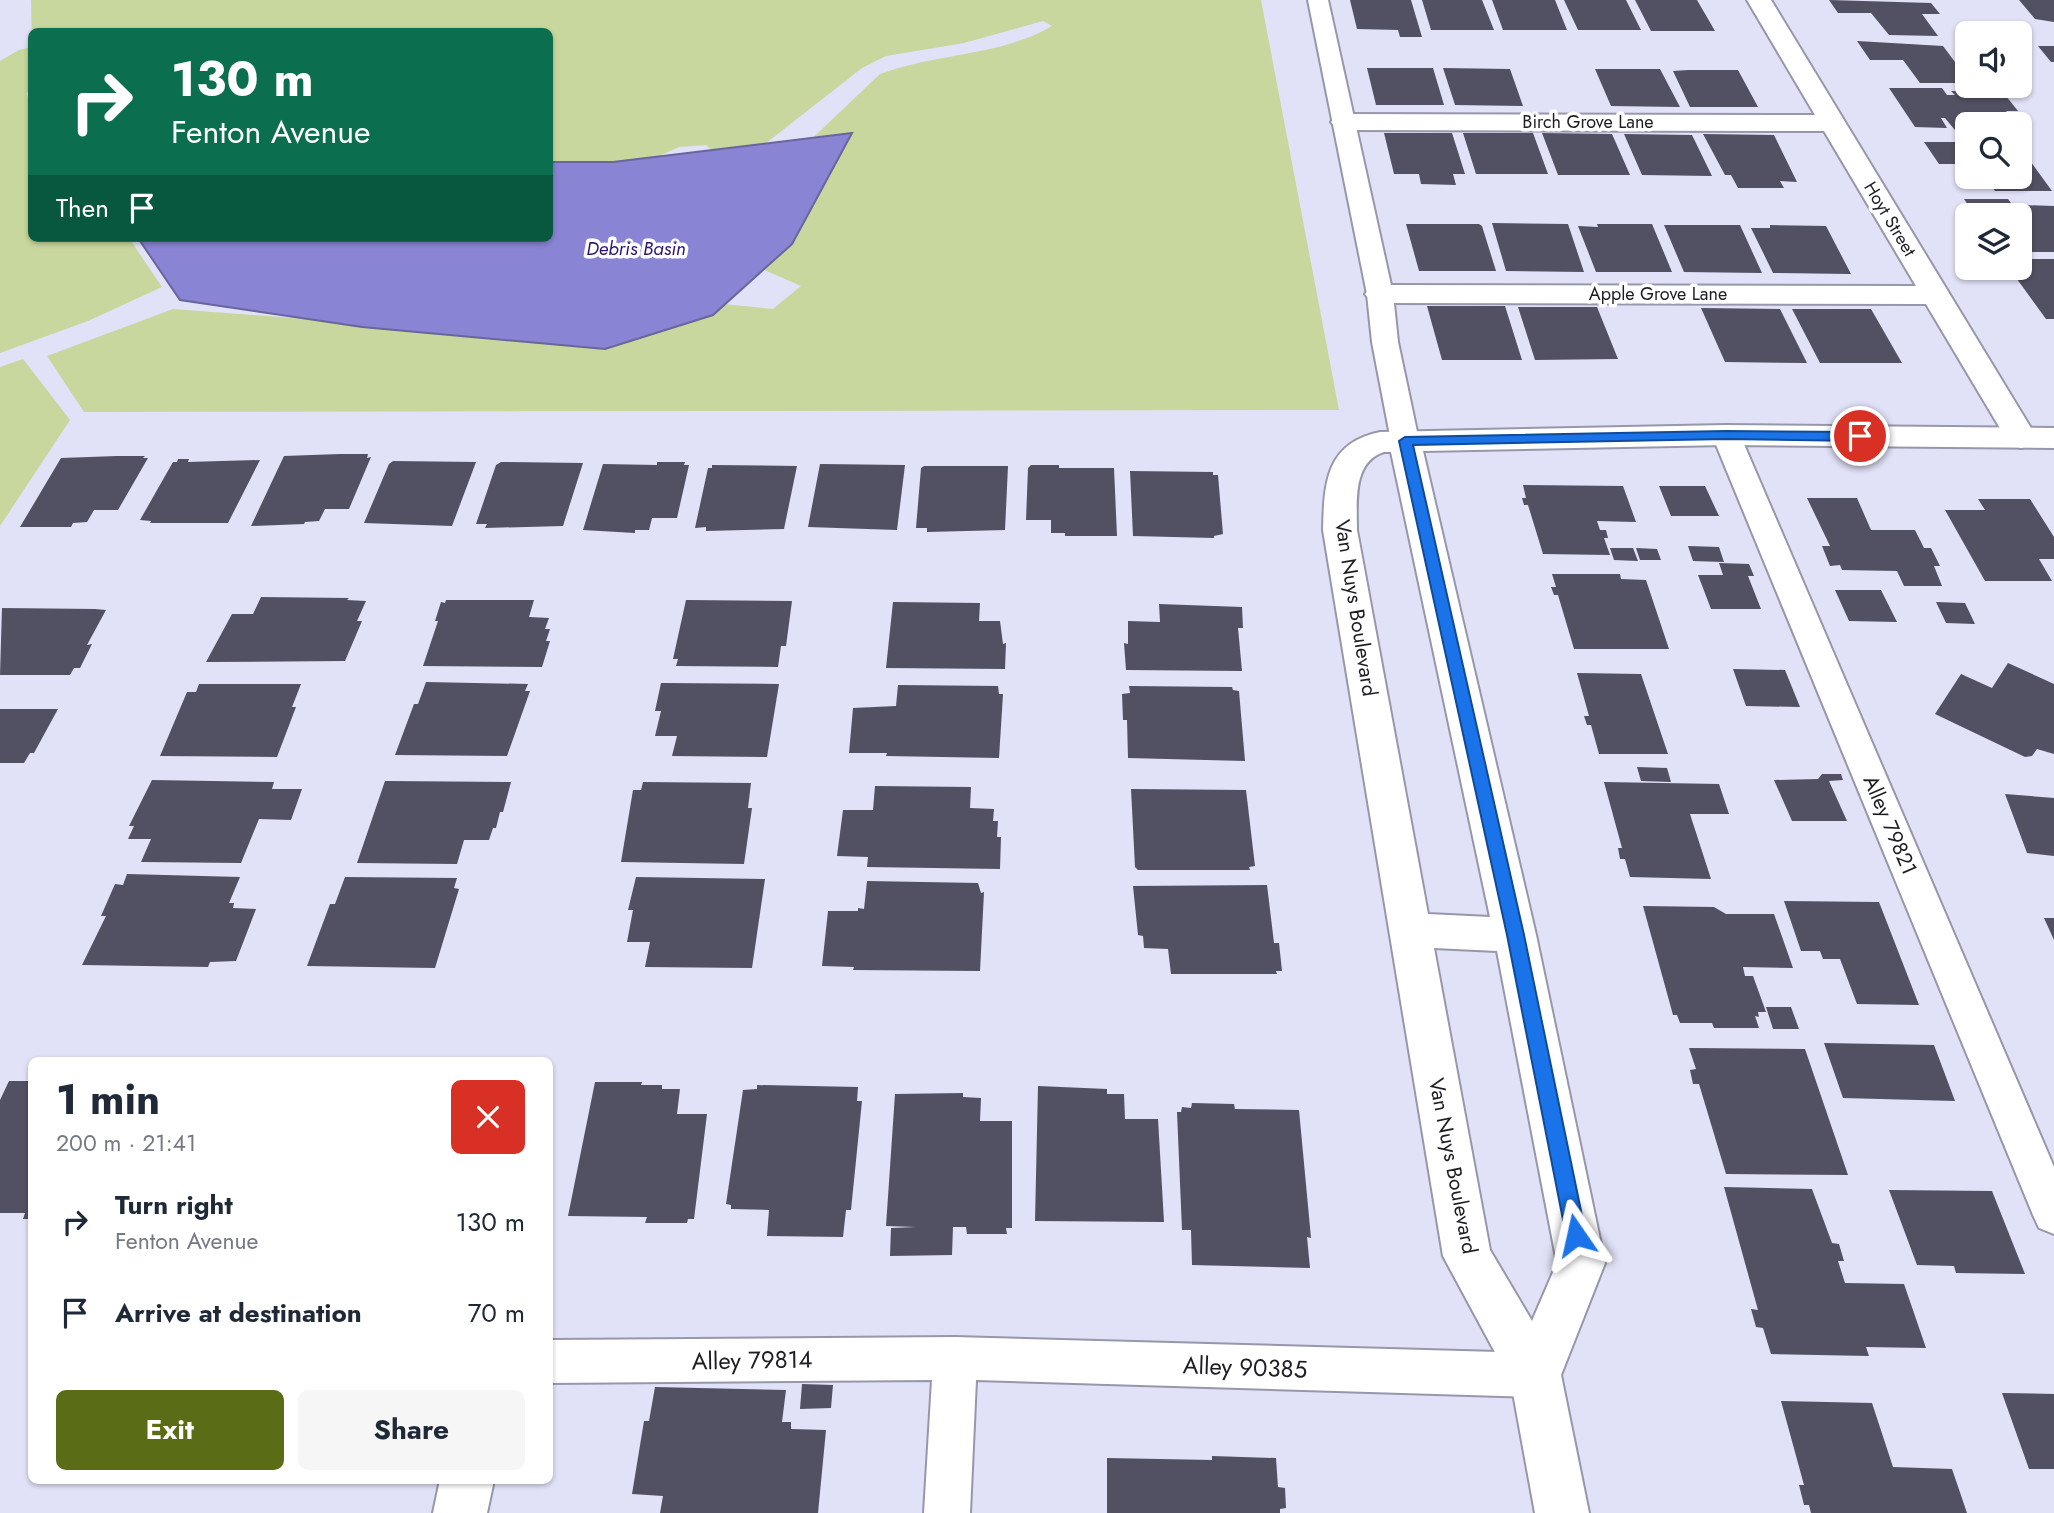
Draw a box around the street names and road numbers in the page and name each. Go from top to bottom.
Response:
street label: Birch Grove Lane [1522,109,1654,135]
street label: Hoyt Street [1857,177,1923,262]
street label: Apple Grove Lane [1589,281,1727,307]
street label: Van Nuys Boulevard [1327,517,1385,699]
street label: Alley 79821 [1856,771,1924,879]
street label: Van Nuys Boulevard [1421,1076,1485,1256]
street label: Alley 79814 [691,1341,813,1379]
street label: Alley 90385 [1182,1347,1308,1387]

